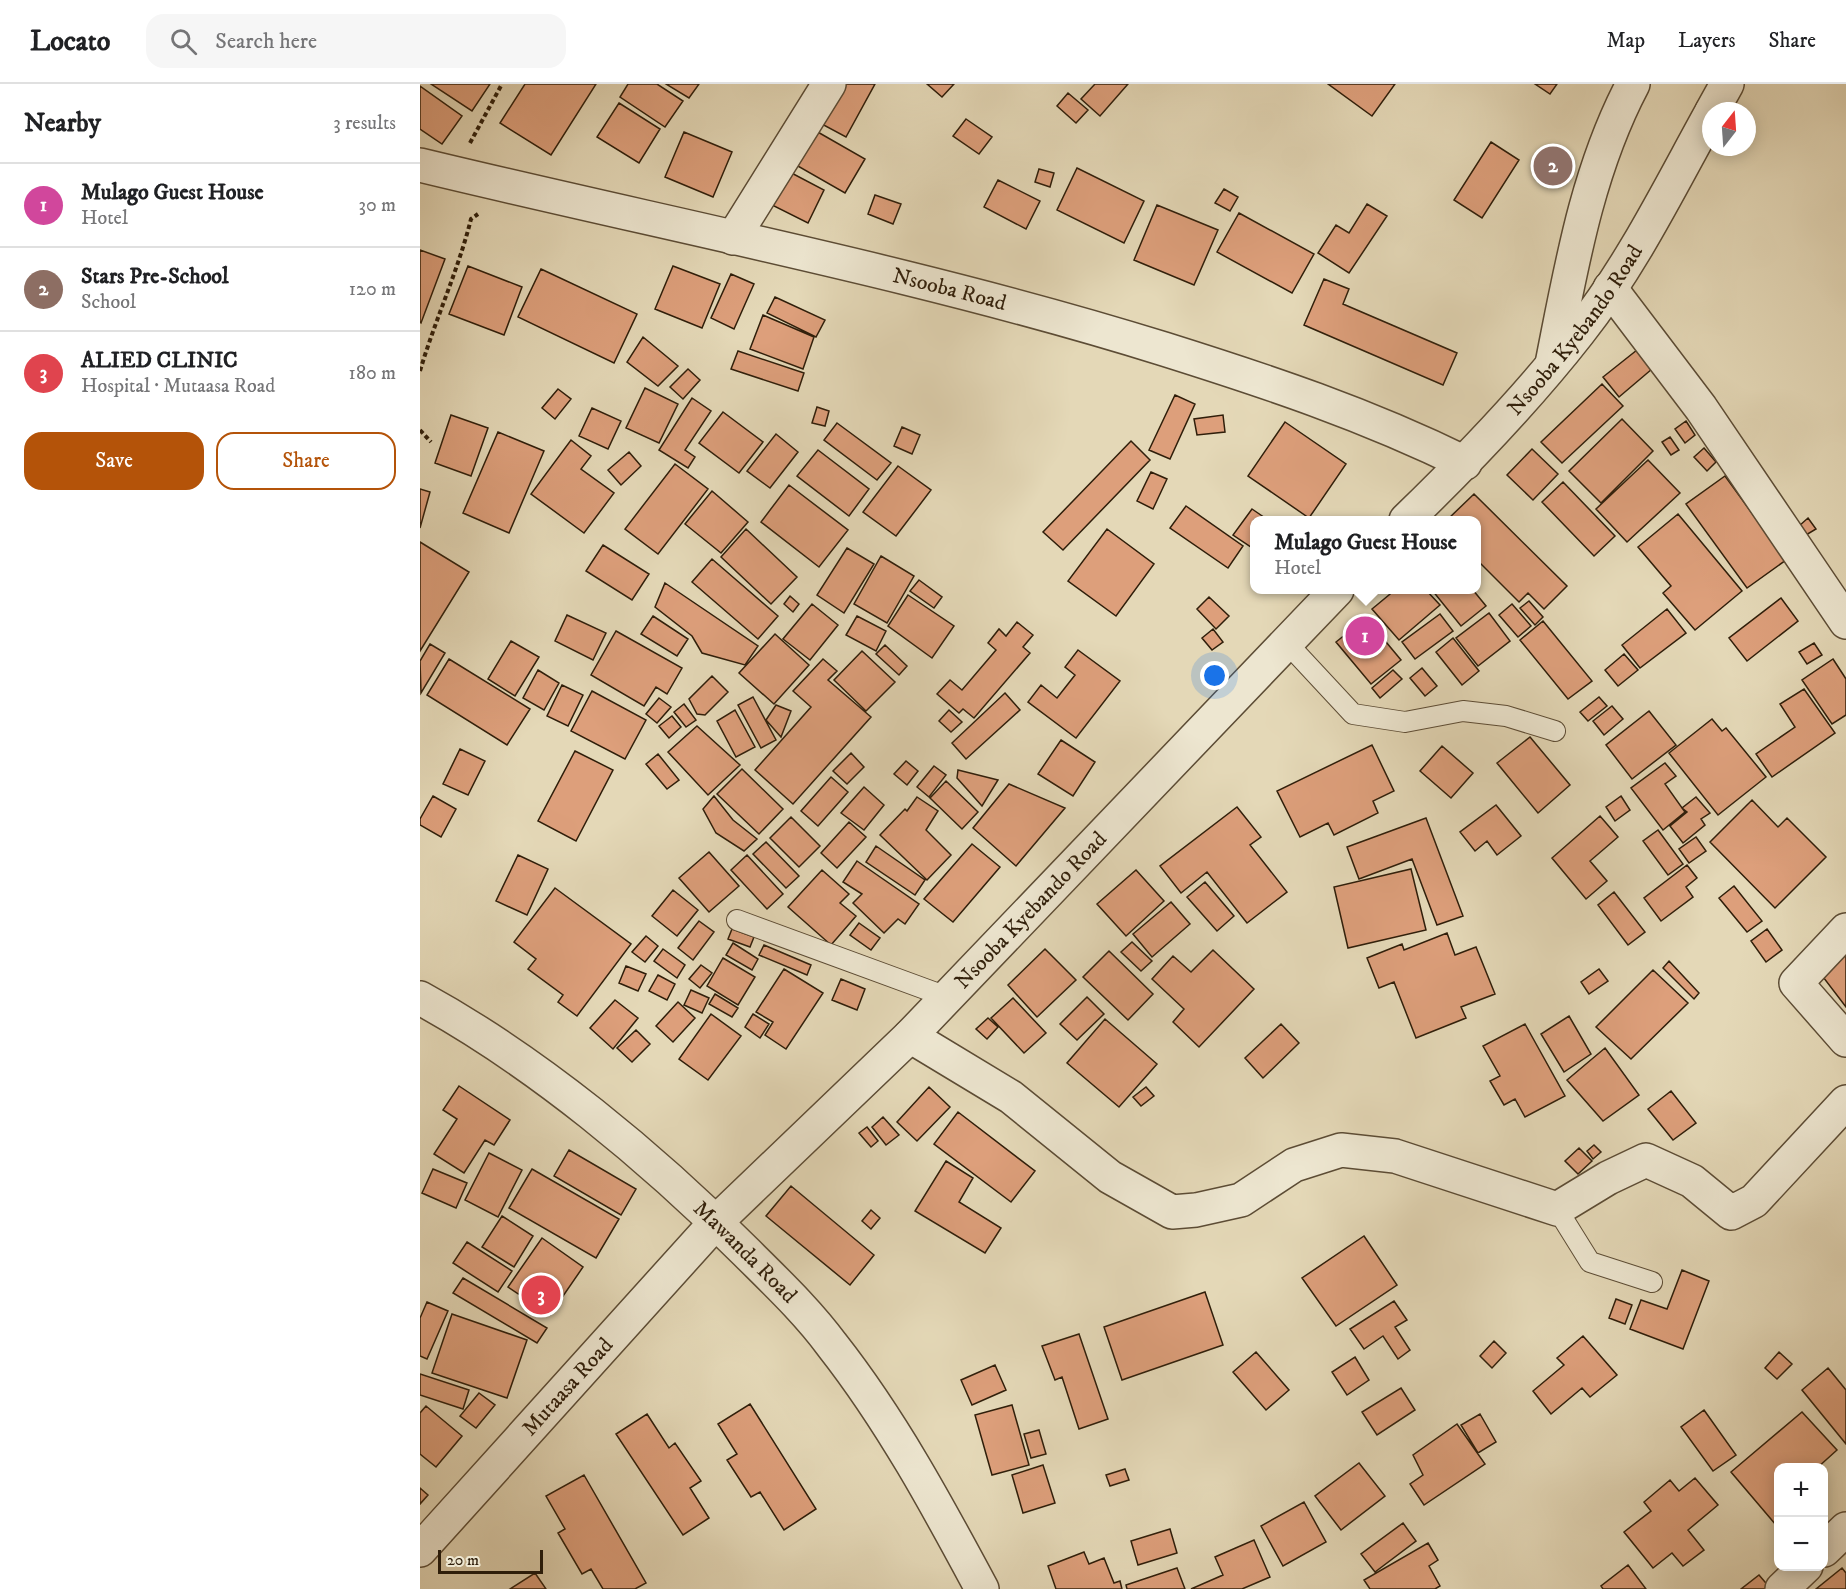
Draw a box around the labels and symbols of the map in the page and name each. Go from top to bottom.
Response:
north arrow [1702,102,1756,156]
pin: 2 [1534,144,1572,188]
street label: Nsooba Kyebando Road [1501,240,1649,421]
street label: Nsooba Road [890,262,1009,317]
pin: 1 [1346,614,1384,658]
your location [1200,661,1229,690]
street label: Nsooba Kyebando Road [949,826,1112,994]
street label: Mawanda Road [688,1195,803,1309]
pin: 3 [522,1272,560,1318]
street label: Mutaasa Road [516,1332,619,1441]
scale bar [438,1547,543,1574]

